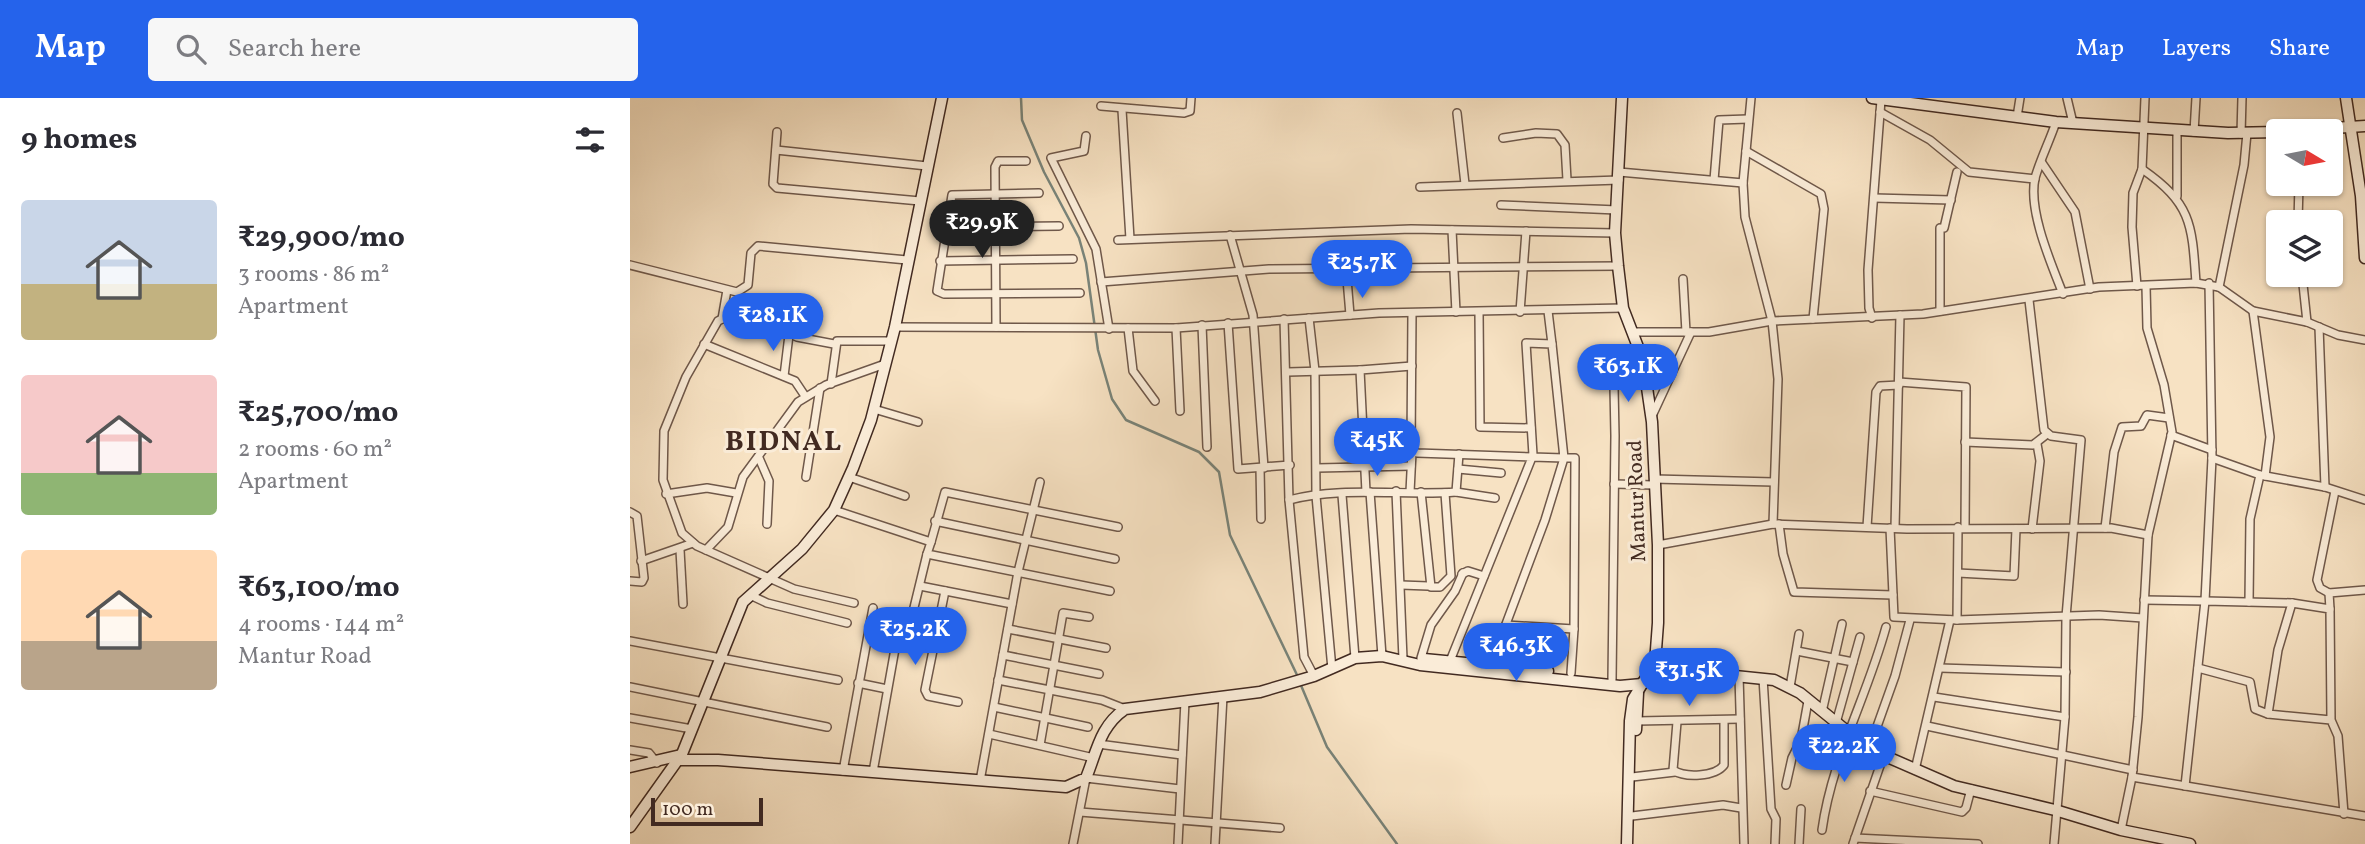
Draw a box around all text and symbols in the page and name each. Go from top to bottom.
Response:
search box [148,18,638,81]
text: Map [35,26,106,72]
icon: search [172,30,210,68]
text: Search here [228,31,361,67]
text: Map [2076,32,2124,66]
text: Layers [2162,32,2231,66]
text: Share [2269,32,2330,66]
text: 9 homes [21,119,137,161]
north arrow [2266,119,2343,196]
map controls [2266,119,2343,287]
icon: filters [571,121,609,159]
pin: ₹29.9K [925,200,1039,260]
text: ₹29.9K [945,207,1019,239]
button: layers [2266,210,2343,287]
text: ₹29,900/mo [238,217,405,259]
icon: home [77,228,161,312]
pin: ₹25.7K [1305,240,1419,300]
text: ₹25.7K [1327,247,1397,279]
text: 3 rooms · 86 m² [238,259,389,291]
text: Apartment [238,291,349,323]
pin: ₹28.1K [716,294,830,353]
text: ₹28.1K [738,300,808,332]
pin: ₹63.1K [1571,344,1685,404]
text: ₹63.1K [1593,351,1663,383]
text: ₹25,700/mo [238,392,398,434]
icon: home [77,403,161,487]
pin: ₹45K [1336,418,1418,478]
district label: BIDNAL [725,423,843,462]
text: ₹45K [1350,425,1404,457]
text: 2 rooms · 60 m² [238,434,392,466]
street label: Mantur Road [1621,439,1654,563]
text: Apartment [238,466,349,498]
text: ₹63,100/mo [238,567,400,609]
icon: home [77,578,161,662]
pin: ₹25.2K [858,608,972,667]
text: 4 rooms · 144 m² [238,609,404,641]
text: ₹25.2K [880,614,950,646]
pin: ₹46.3K [1459,624,1573,683]
text: ₹46.3K [1479,630,1553,662]
text: Mantur Road [238,641,372,673]
pin: ₹31.5K [1632,648,1746,708]
text: ₹31.5K [1655,655,1723,687]
pin: ₹22.2K [1787,724,1901,784]
text: ₹22.2K [1808,731,1880,763]
scale bar [651,795,763,827]
text: 100 m [662,797,713,823]

